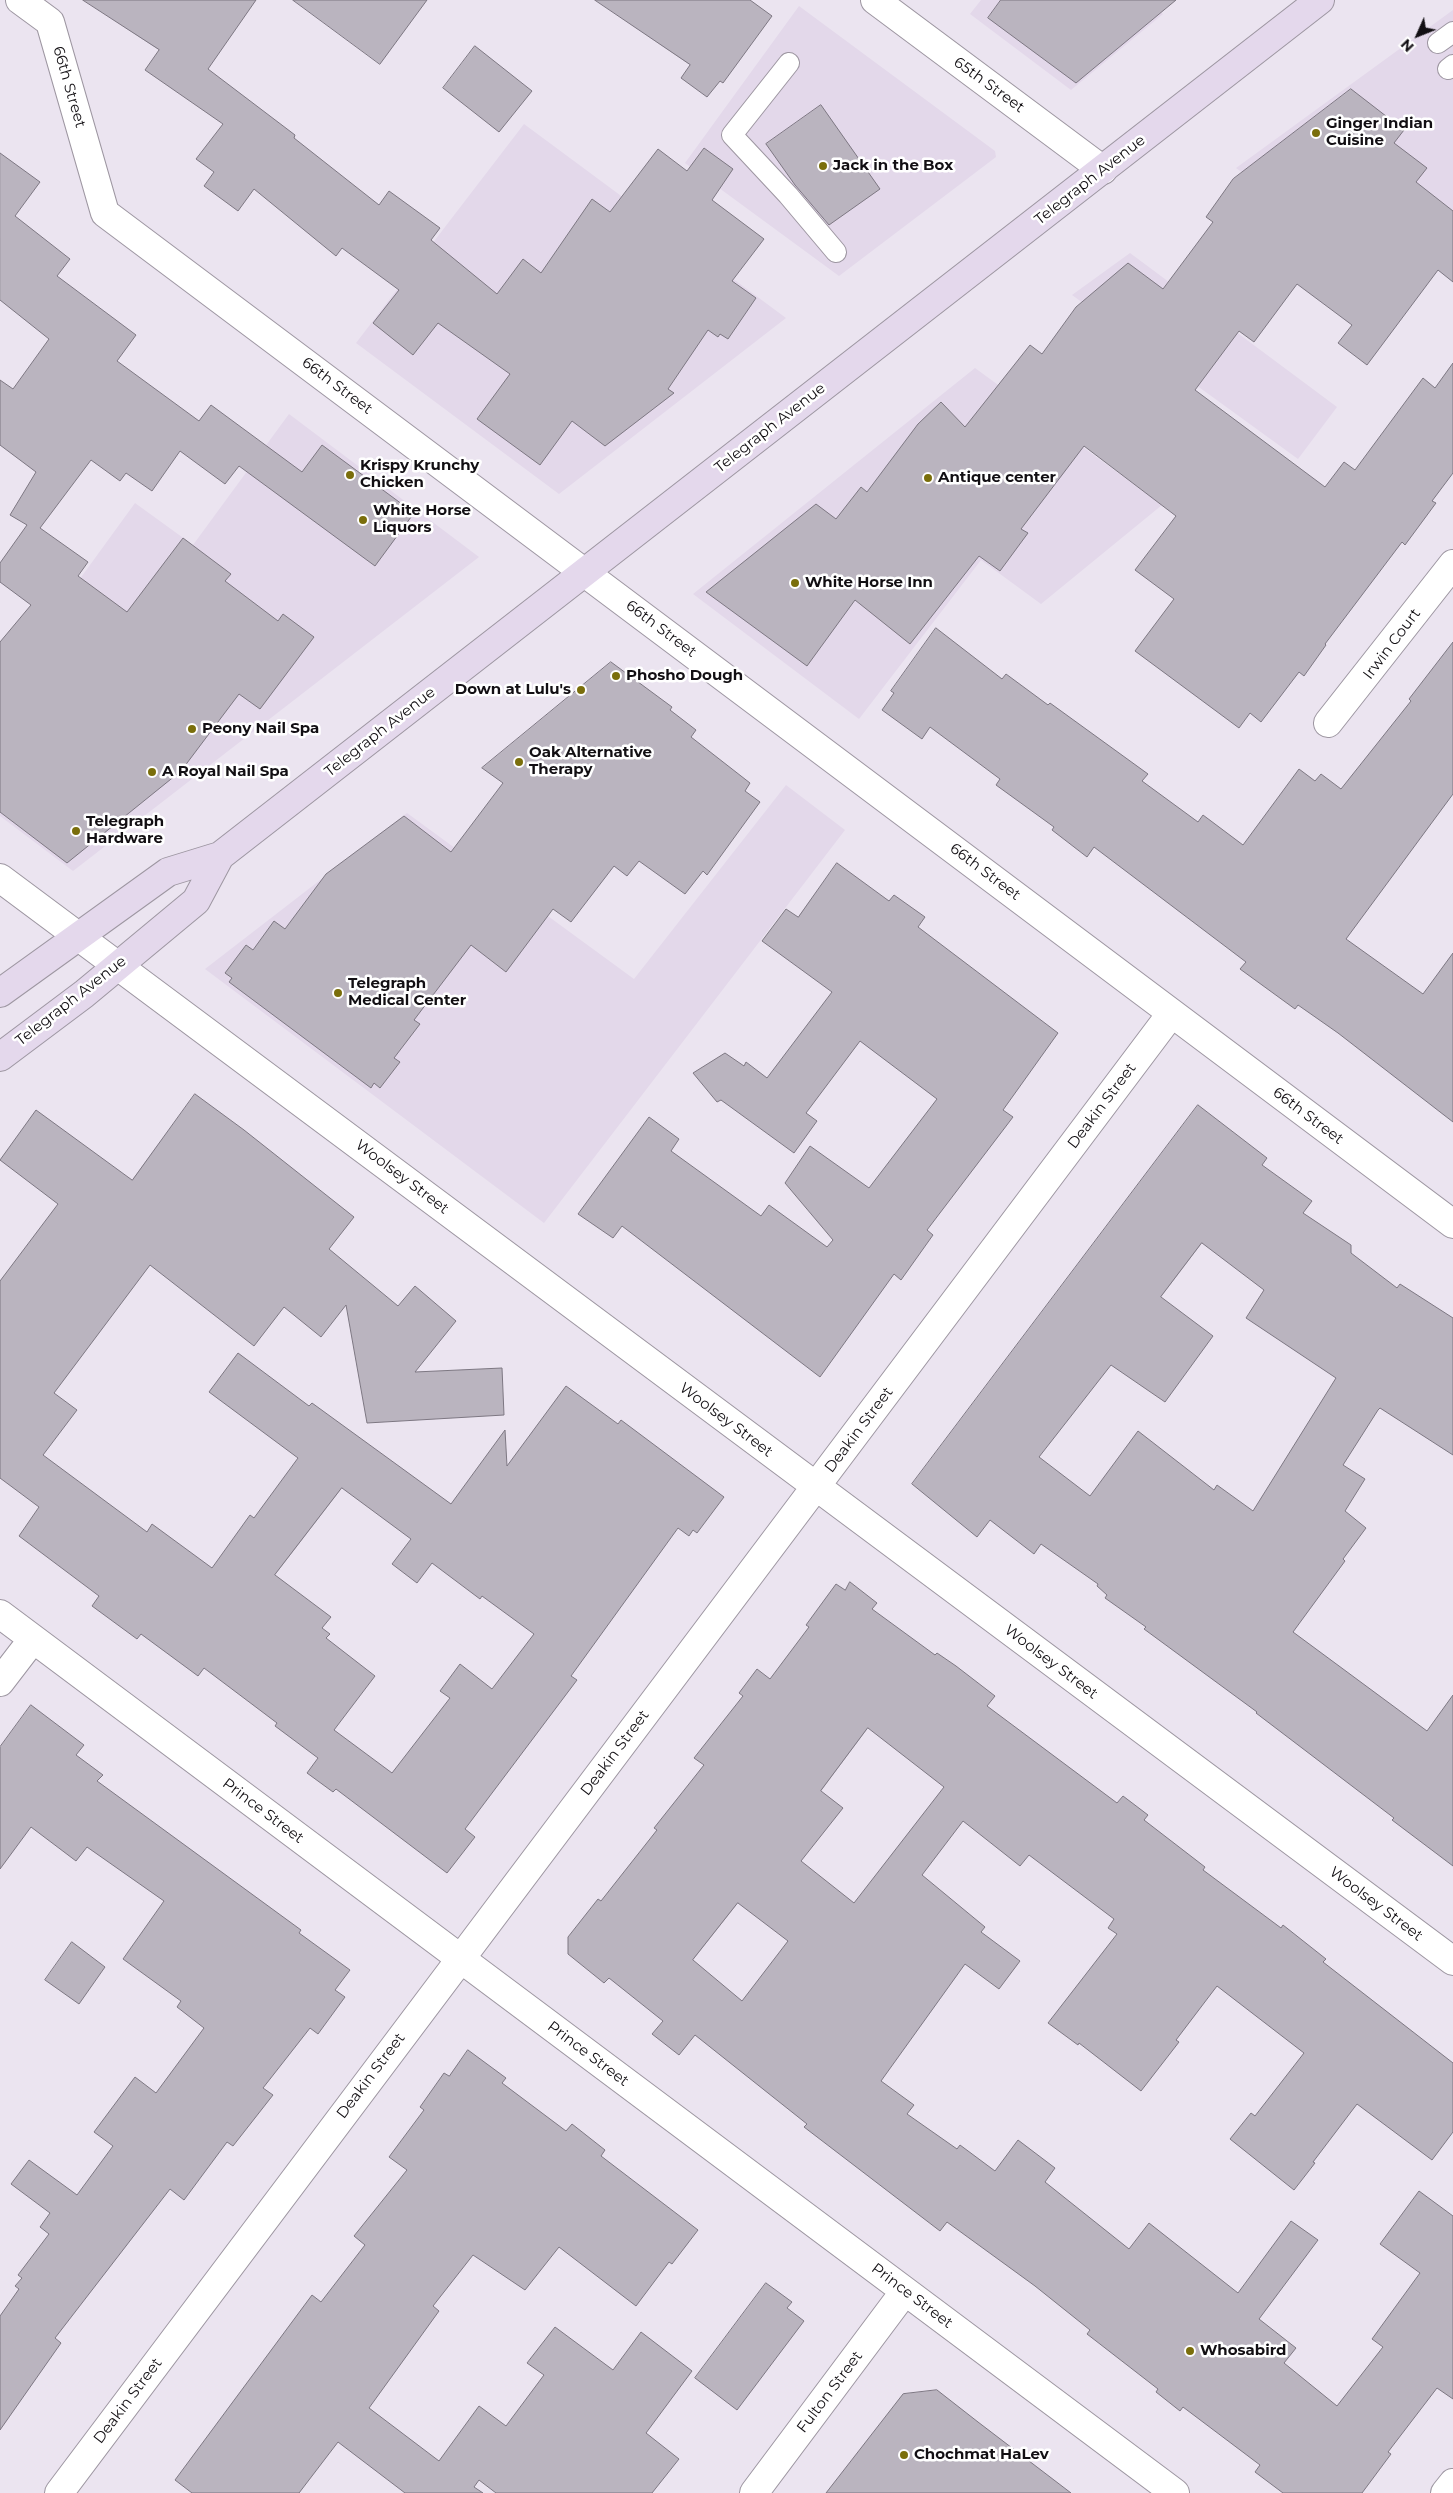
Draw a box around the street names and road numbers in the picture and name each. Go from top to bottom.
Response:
street label: 66th Street [49,44,89,130]
street label: 65th Street [950,53,1028,117]
street label: Telegraph Avenue [1031,131,1149,229]
street label: 66th Street [298,354,376,418]
street label: Telegraph Avenue [711,379,829,477]
street label: 66th Street [622,597,700,661]
street label: Irwin Court [1359,605,1425,683]
street label: Telegraph Avenue [321,683,439,781]
street label: 66th Street [946,840,1024,904]
street label: Telegraph Avenue [12,952,130,1050]
street label: Deakin Street [1064,1060,1140,1152]
street label: 66th Street [1269,1084,1347,1148]
street label: Woolsey Street [352,1136,452,1218]
street label: Woolsey Street [676,1379,776,1461]
street label: Deakin Street [821,1384,897,1476]
street label: Woolsey Street [1001,1621,1101,1703]
street label: Deakin Street [577,1707,653,1799]
street label: Prince Street [219,1775,307,1847]
street label: Woolsey Street [1326,1863,1426,1945]
street label: Prince Street [544,2018,632,2090]
street label: Deakin Street [333,2030,409,2122]
street label: Prince Street [868,2260,956,2332]
street label: Fulton Street [793,2348,867,2436]
street label: Deakin Street [90,2355,166,2447]

